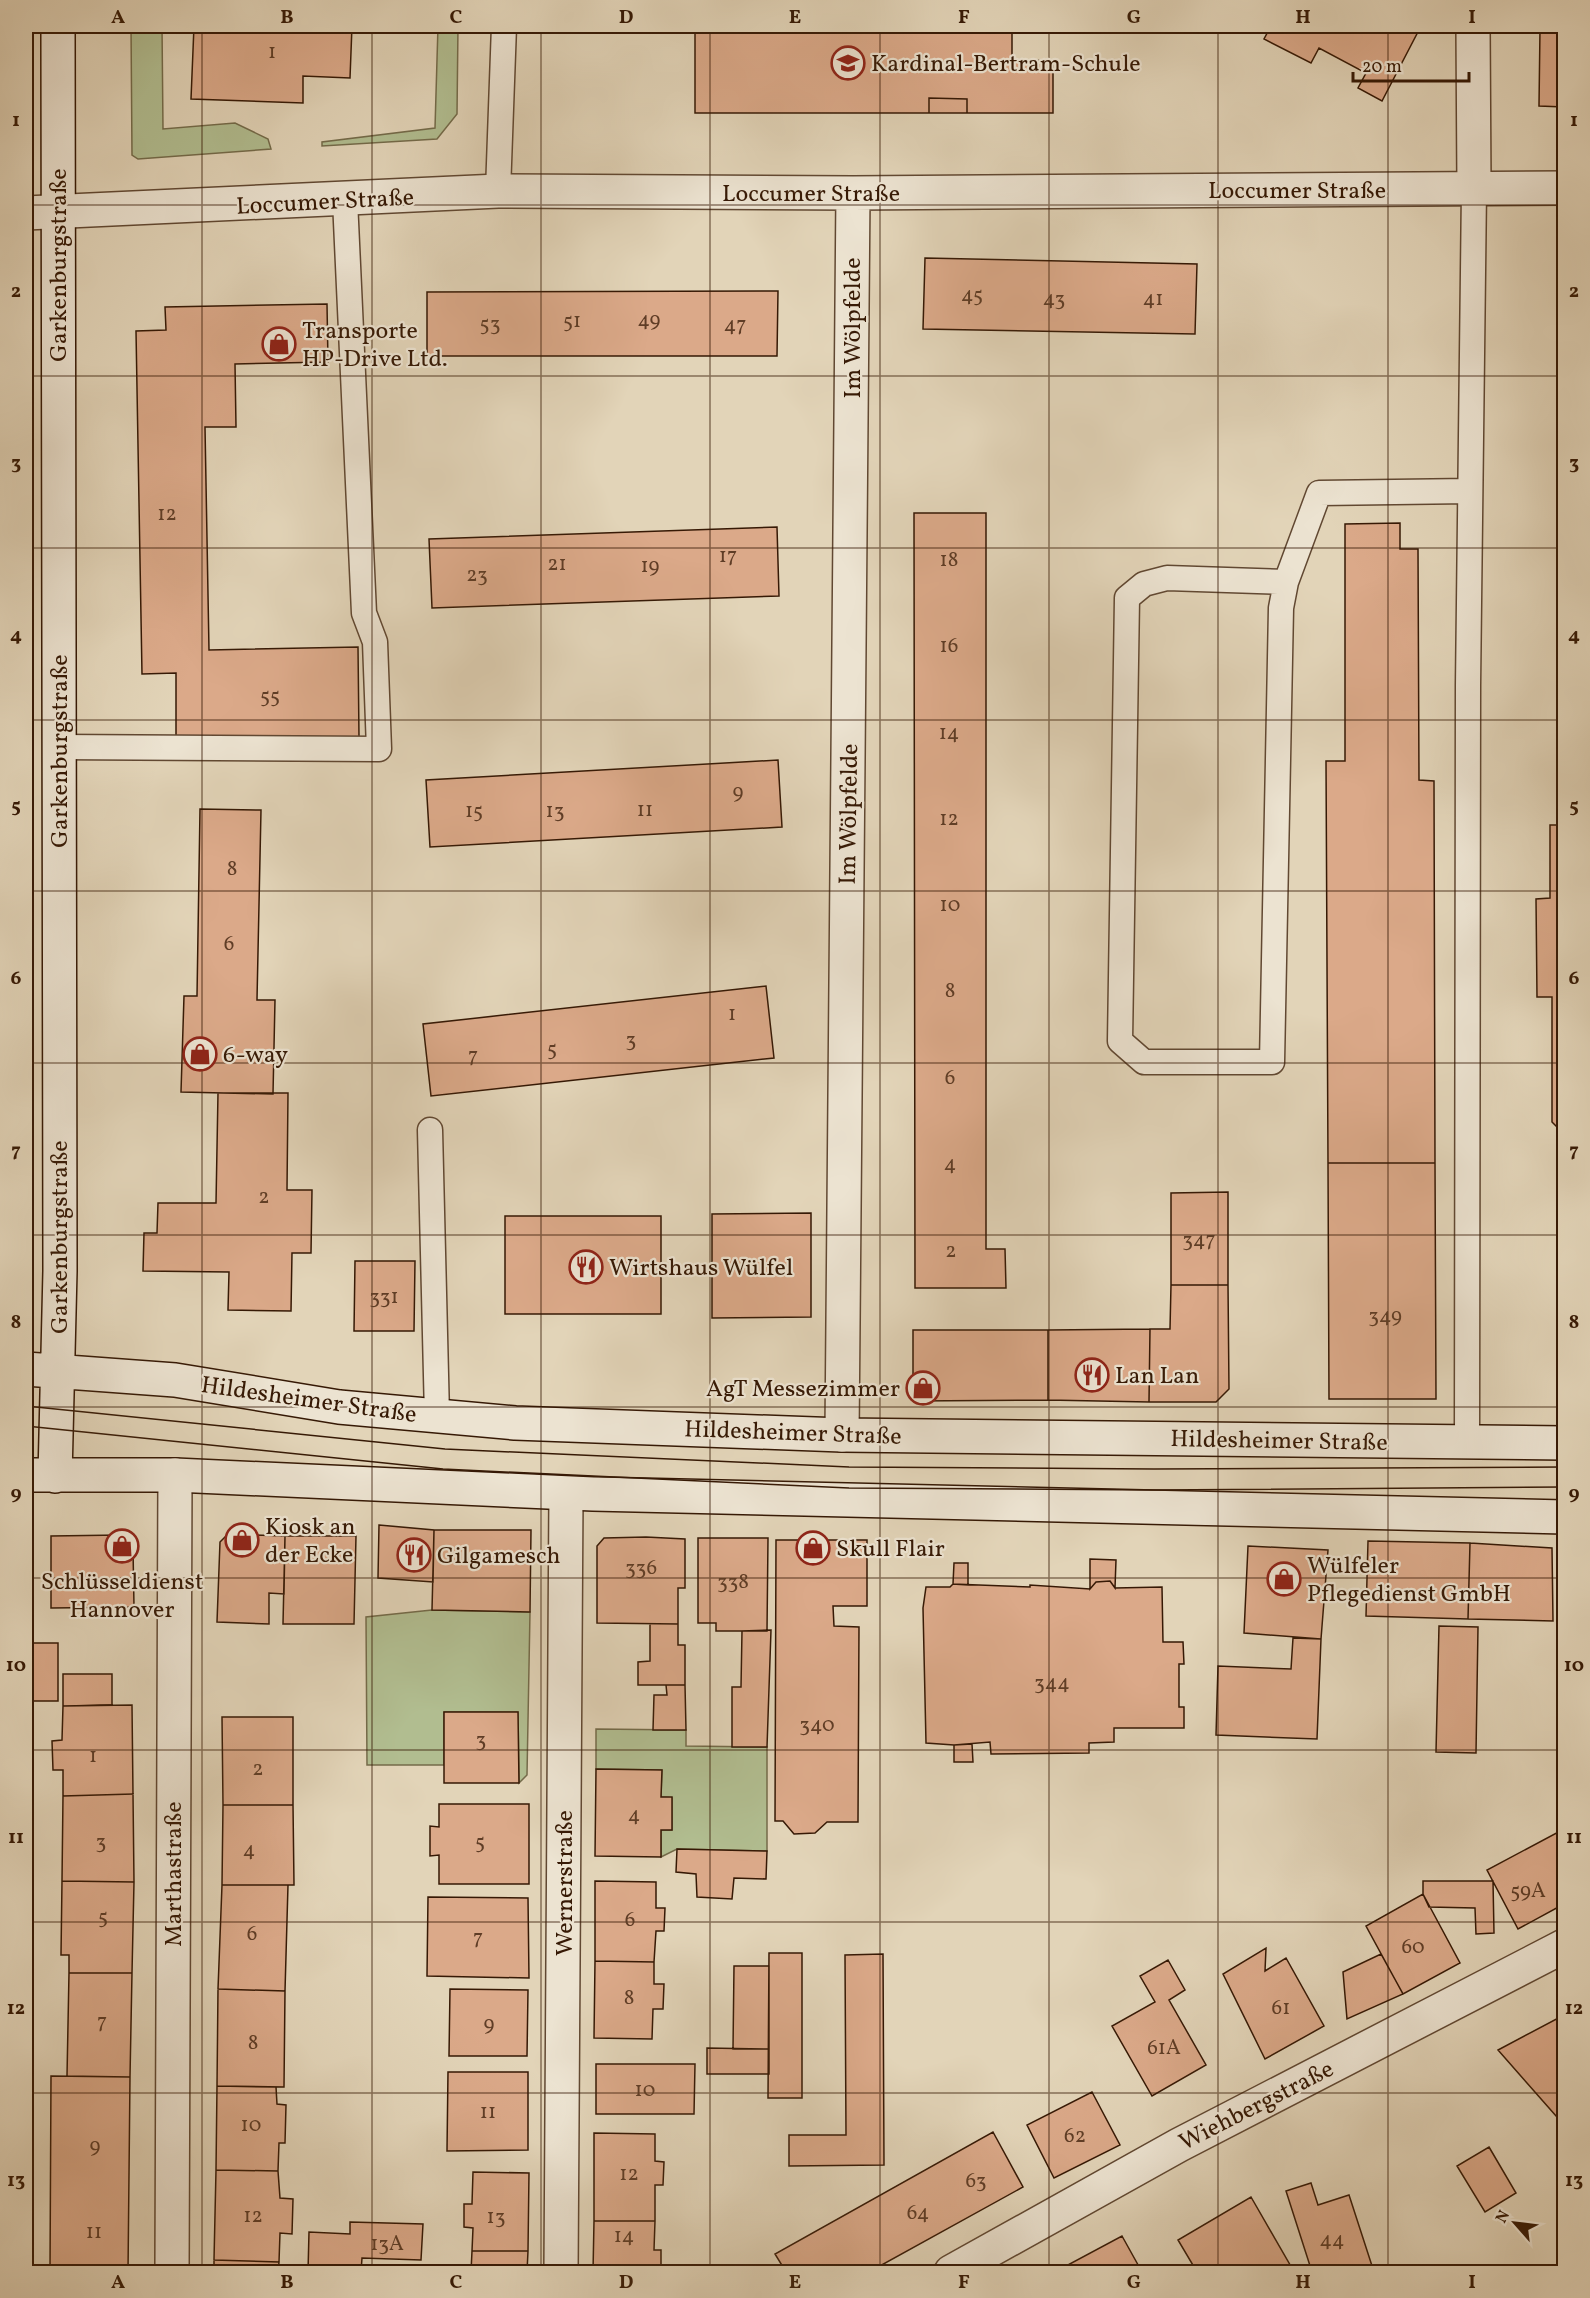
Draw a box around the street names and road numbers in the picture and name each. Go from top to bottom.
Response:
street label: Garkenburgstraße [43,168,77,362]
street label: Loccumer Straße [1208,175,1386,209]
street label: Loccumer Straße [722,178,900,212]
street label: Loccumer Straße [235,181,415,225]
street label: Im Wölpfelde [837,257,871,399]
street label: Garkenburgstraße [44,654,78,848]
street label: Im Wölpfelde [832,743,868,885]
street label: Garkenburgstraße [44,1140,78,1334]
street label: Hildesheimer Straße [199,1369,419,1433]
street label: Hildesheimer Straße [684,1413,902,1455]
street label: Hildesheimer Straße [1170,1423,1388,1461]
street label: Marthastraße [158,1801,192,1947]
street label: Wernerstraße [549,1810,583,1956]
street label: Wiehbergstraße [1174,2053,1340,2160]

